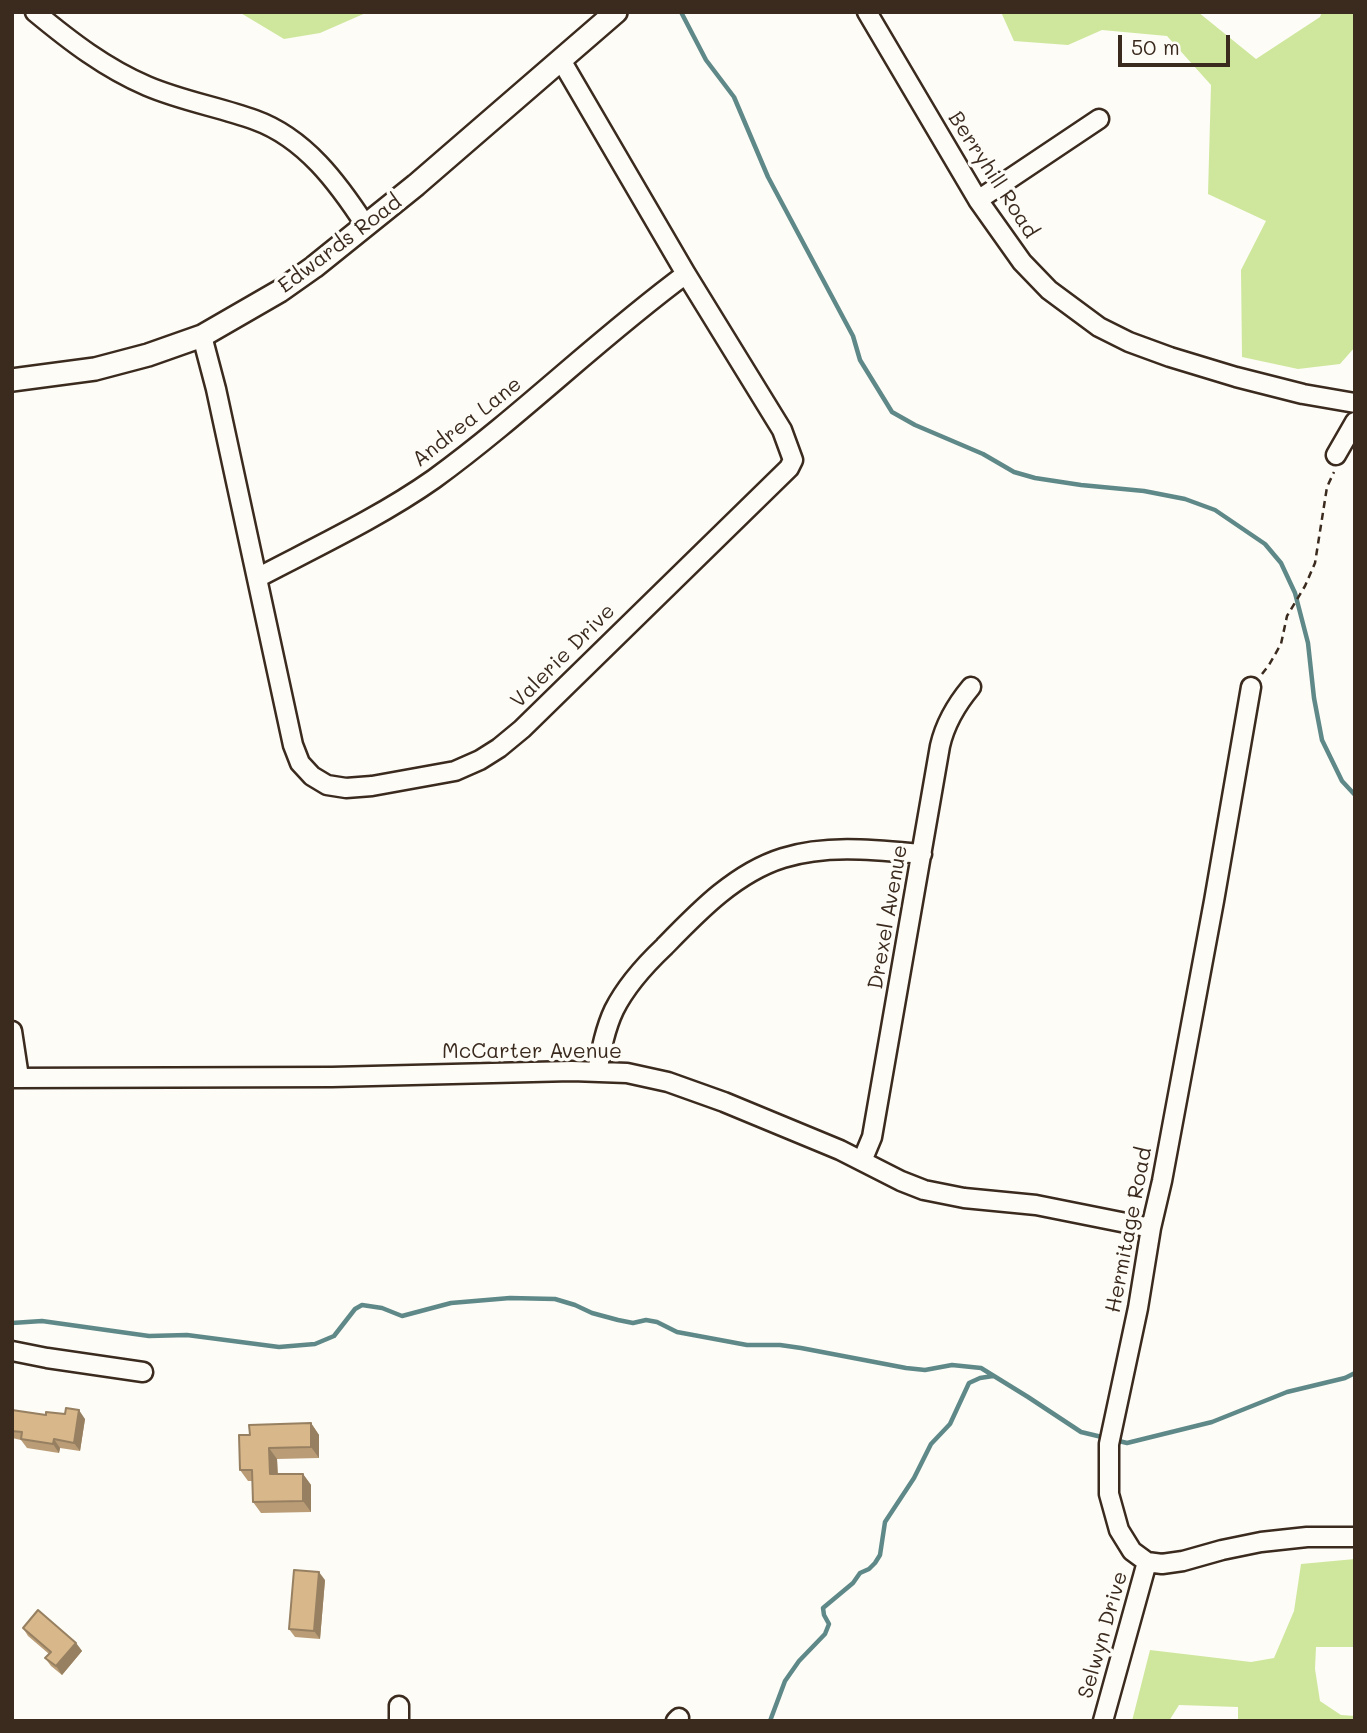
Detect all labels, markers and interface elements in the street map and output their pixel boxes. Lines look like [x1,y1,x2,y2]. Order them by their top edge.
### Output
scale bar [1122,21,1234,65]
text: 50 m [1131,33,1180,60]
street label: Berryhill Road [943,107,1043,243]
street label: Edwards Road [273,189,407,299]
street label: Andrea Lane [407,372,527,472]
street label: Valerie Drive [506,599,620,713]
street label: Drexel Avenue [863,843,913,991]
street label: McCarter Avenue [442,1039,622,1065]
street label: Hermitage Road [1101,1145,1157,1315]
street label: Selwyn Drive [1073,1568,1133,1702]

